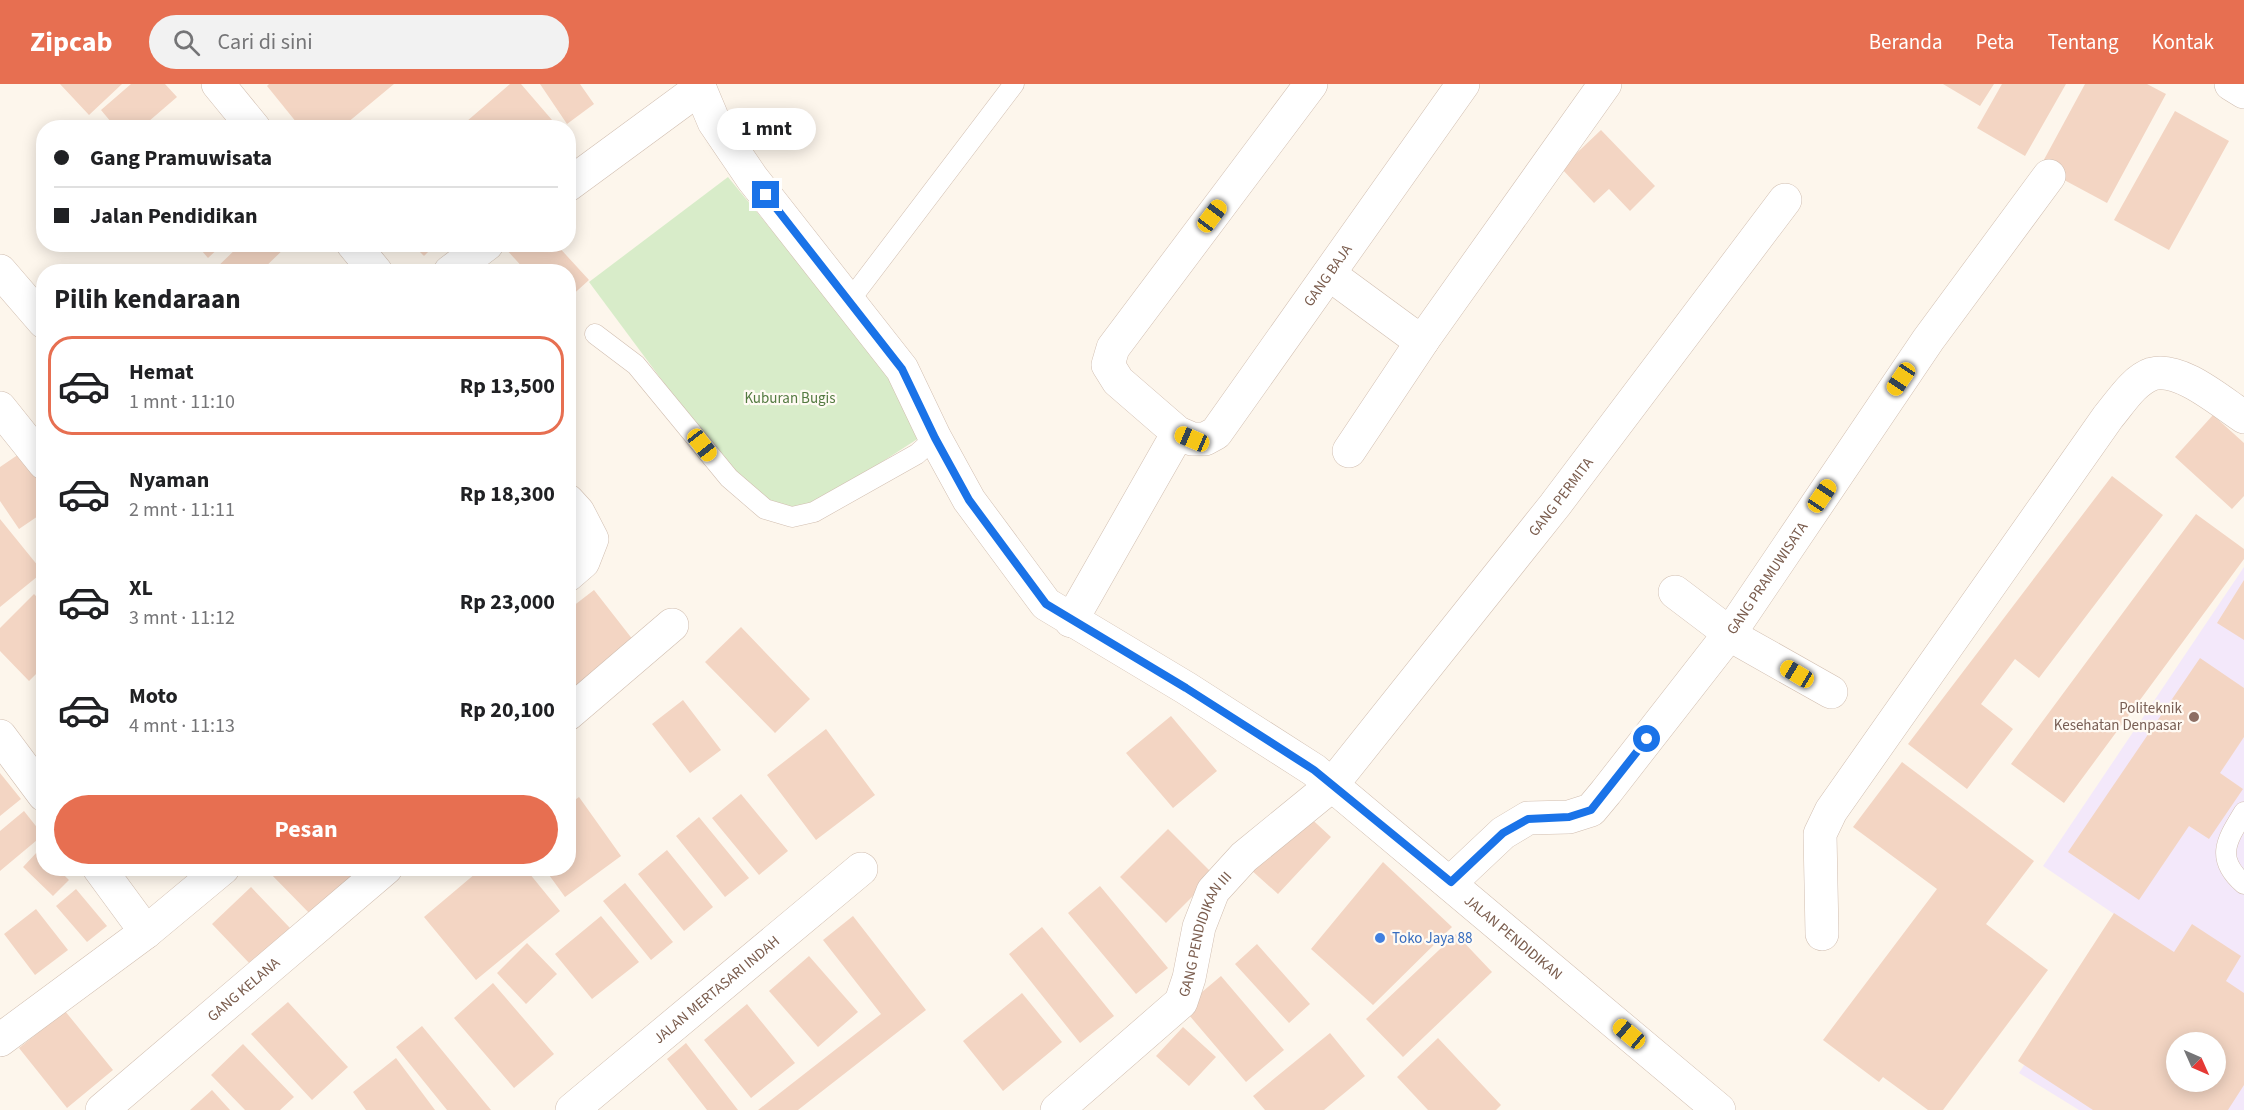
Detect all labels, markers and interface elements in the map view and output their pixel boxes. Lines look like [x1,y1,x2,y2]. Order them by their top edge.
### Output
search box [149,15,569,69]
text: Zipcab [30,22,113,62]
icon: search [170,26,203,59]
text: Cari di sini [218,26,313,58]
text: Beranda [1869,27,1943,57]
text: Peta [1976,27,2014,57]
text: Tentang [2047,27,2118,57]
text: Kontak [2151,27,2214,57]
callout: 1 mnt [716,108,816,150]
text: 1 mnt [741,115,792,143]
text: Gang Pramuwisata [90,142,272,174]
route end [752,181,779,208]
car [1194,196,1230,236]
text: Jalan Pendidikan [90,200,258,232]
street label: GANG BAJA [1298,239,1357,311]
text: Pilih kendaraan [54,280,241,319]
text: Hemat [129,356,194,388]
icon: car [57,359,111,413]
car [1883,359,1919,399]
text: Rp 13,500 [460,370,555,402]
text: 1 mnt · 11:10 [129,388,235,416]
park label: Kuburan Bugis [744,388,836,409]
car [1172,424,1212,454]
car [684,425,720,465]
street label: GANG PERMITA [1523,452,1598,541]
text: Nyaman [129,464,209,496]
icon: car [57,467,111,521]
car [1804,476,1840,516]
text: Rp 18,300 [460,478,555,510]
text: 2 mnt · 11:11 [129,496,235,524]
street label: GANG PRAMUWISATA [1721,517,1813,639]
text: XL [129,572,153,604]
icon: car [57,575,111,629]
text: Rp 23,000 [460,586,555,618]
text: 3 mnt · 11:12 [129,604,235,632]
car [1777,657,1817,691]
text: Moto [129,680,178,712]
icon: car [57,683,111,737]
text: Rp 20,100 [460,694,555,726]
place label: Politeknik Kesehatan Denpasar [2054,698,2183,736]
marker: Politeknik Kesehatan Denpasar [2187,710,2201,724]
text: 4 mnt · 11:13 [129,712,235,740]
route start [1633,725,1660,752]
button: Pesan [54,795,558,864]
street label: GANG PENDIDIKAN III [1173,867,1236,1000]
street label: JALAN PENDIDIKAN [1460,890,1567,985]
place label: Toko Jaya 88 [1392,928,1472,949]
street label: JALAN MERTASARI INDAH [649,931,784,1048]
marker: Toko Jaya 88 [1373,931,1387,945]
street label: GANG KELANA [203,952,285,1026]
car [1609,1016,1649,1052]
north arrow [2166,1032,2226,1092]
map controls [2166,1032,2226,1092]

